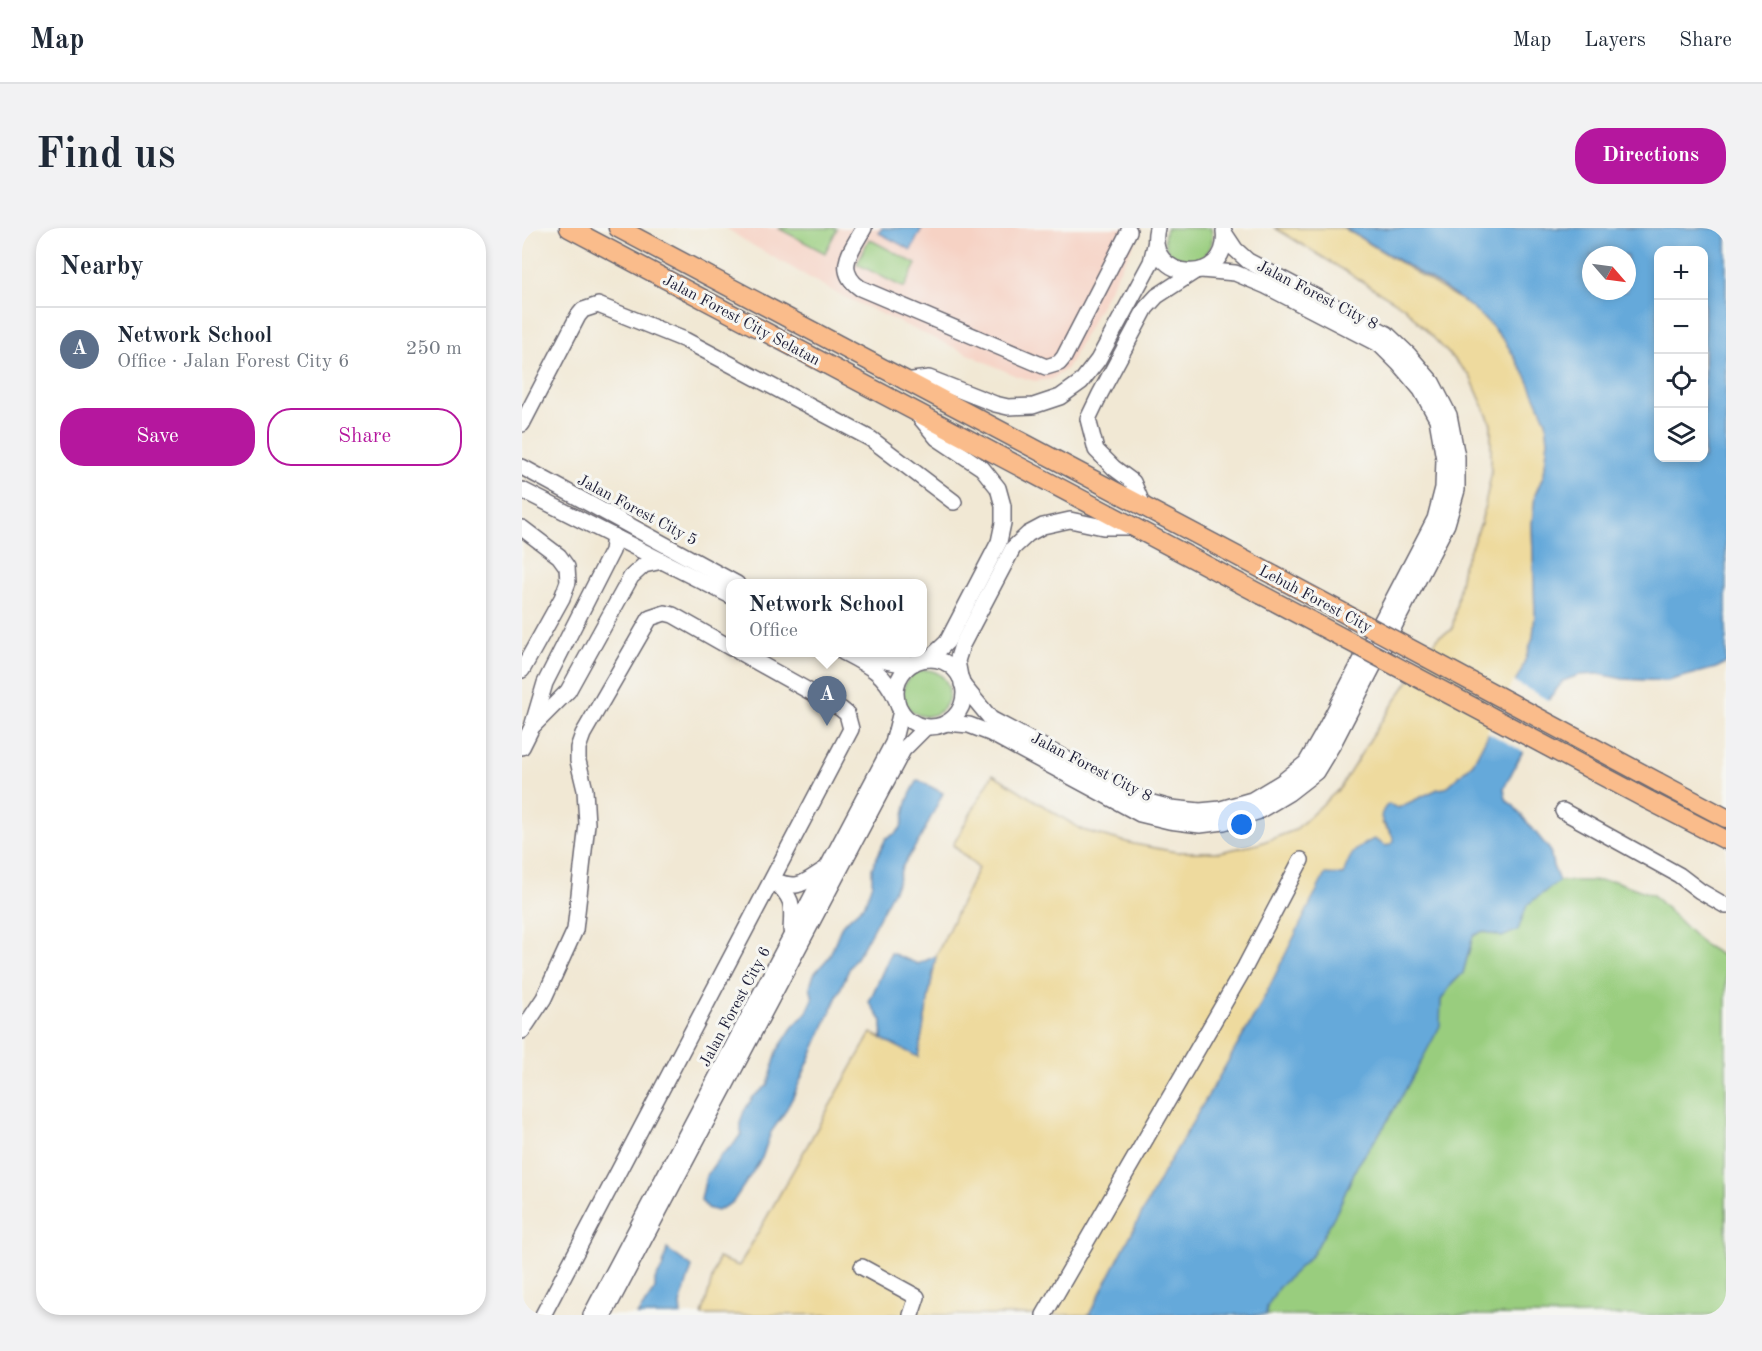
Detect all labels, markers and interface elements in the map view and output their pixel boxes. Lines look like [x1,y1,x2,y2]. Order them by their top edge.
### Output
text: Map [30,27,84,55]
text: Map [1512,30,1551,51]
text: Layers [1584,30,1646,51]
text: Share [1679,30,1732,51]
button: Directions [1575,128,1726,184]
text: Find us [36,135,175,177]
north arrow [1582,246,1636,300]
map controls [1654,246,1708,462]
button: + [1654,246,1708,300]
text: Nearby [60,254,144,280]
street label: Jalan Forest City 8 [1254,258,1380,333]
street label: Jalan Forest City Selatan [660,272,823,369]
button: − [1654,300,1708,354]
text: Network School [117,325,272,347]
text: A [72,339,87,359]
text: 250 m [406,339,462,359]
text: Office · Jalan Forest City 6 [117,352,350,372]
button: locate [1654,354,1708,408]
button: Save [60,408,255,466]
button: Share [267,408,462,466]
button: layers [1654,408,1708,462]
street label: Jalan Forest City 5 [574,472,700,549]
street label: Lebuh Forest City [1256,563,1375,637]
popup [726,579,927,657]
text: Network School [749,594,904,616]
text: Office [749,621,798,641]
pin: A [808,676,846,726]
street label: Jalan Forest City 8 [1028,730,1154,805]
your location [1227,810,1256,839]
street label: Jalan Forest City 6 [697,944,774,1070]

